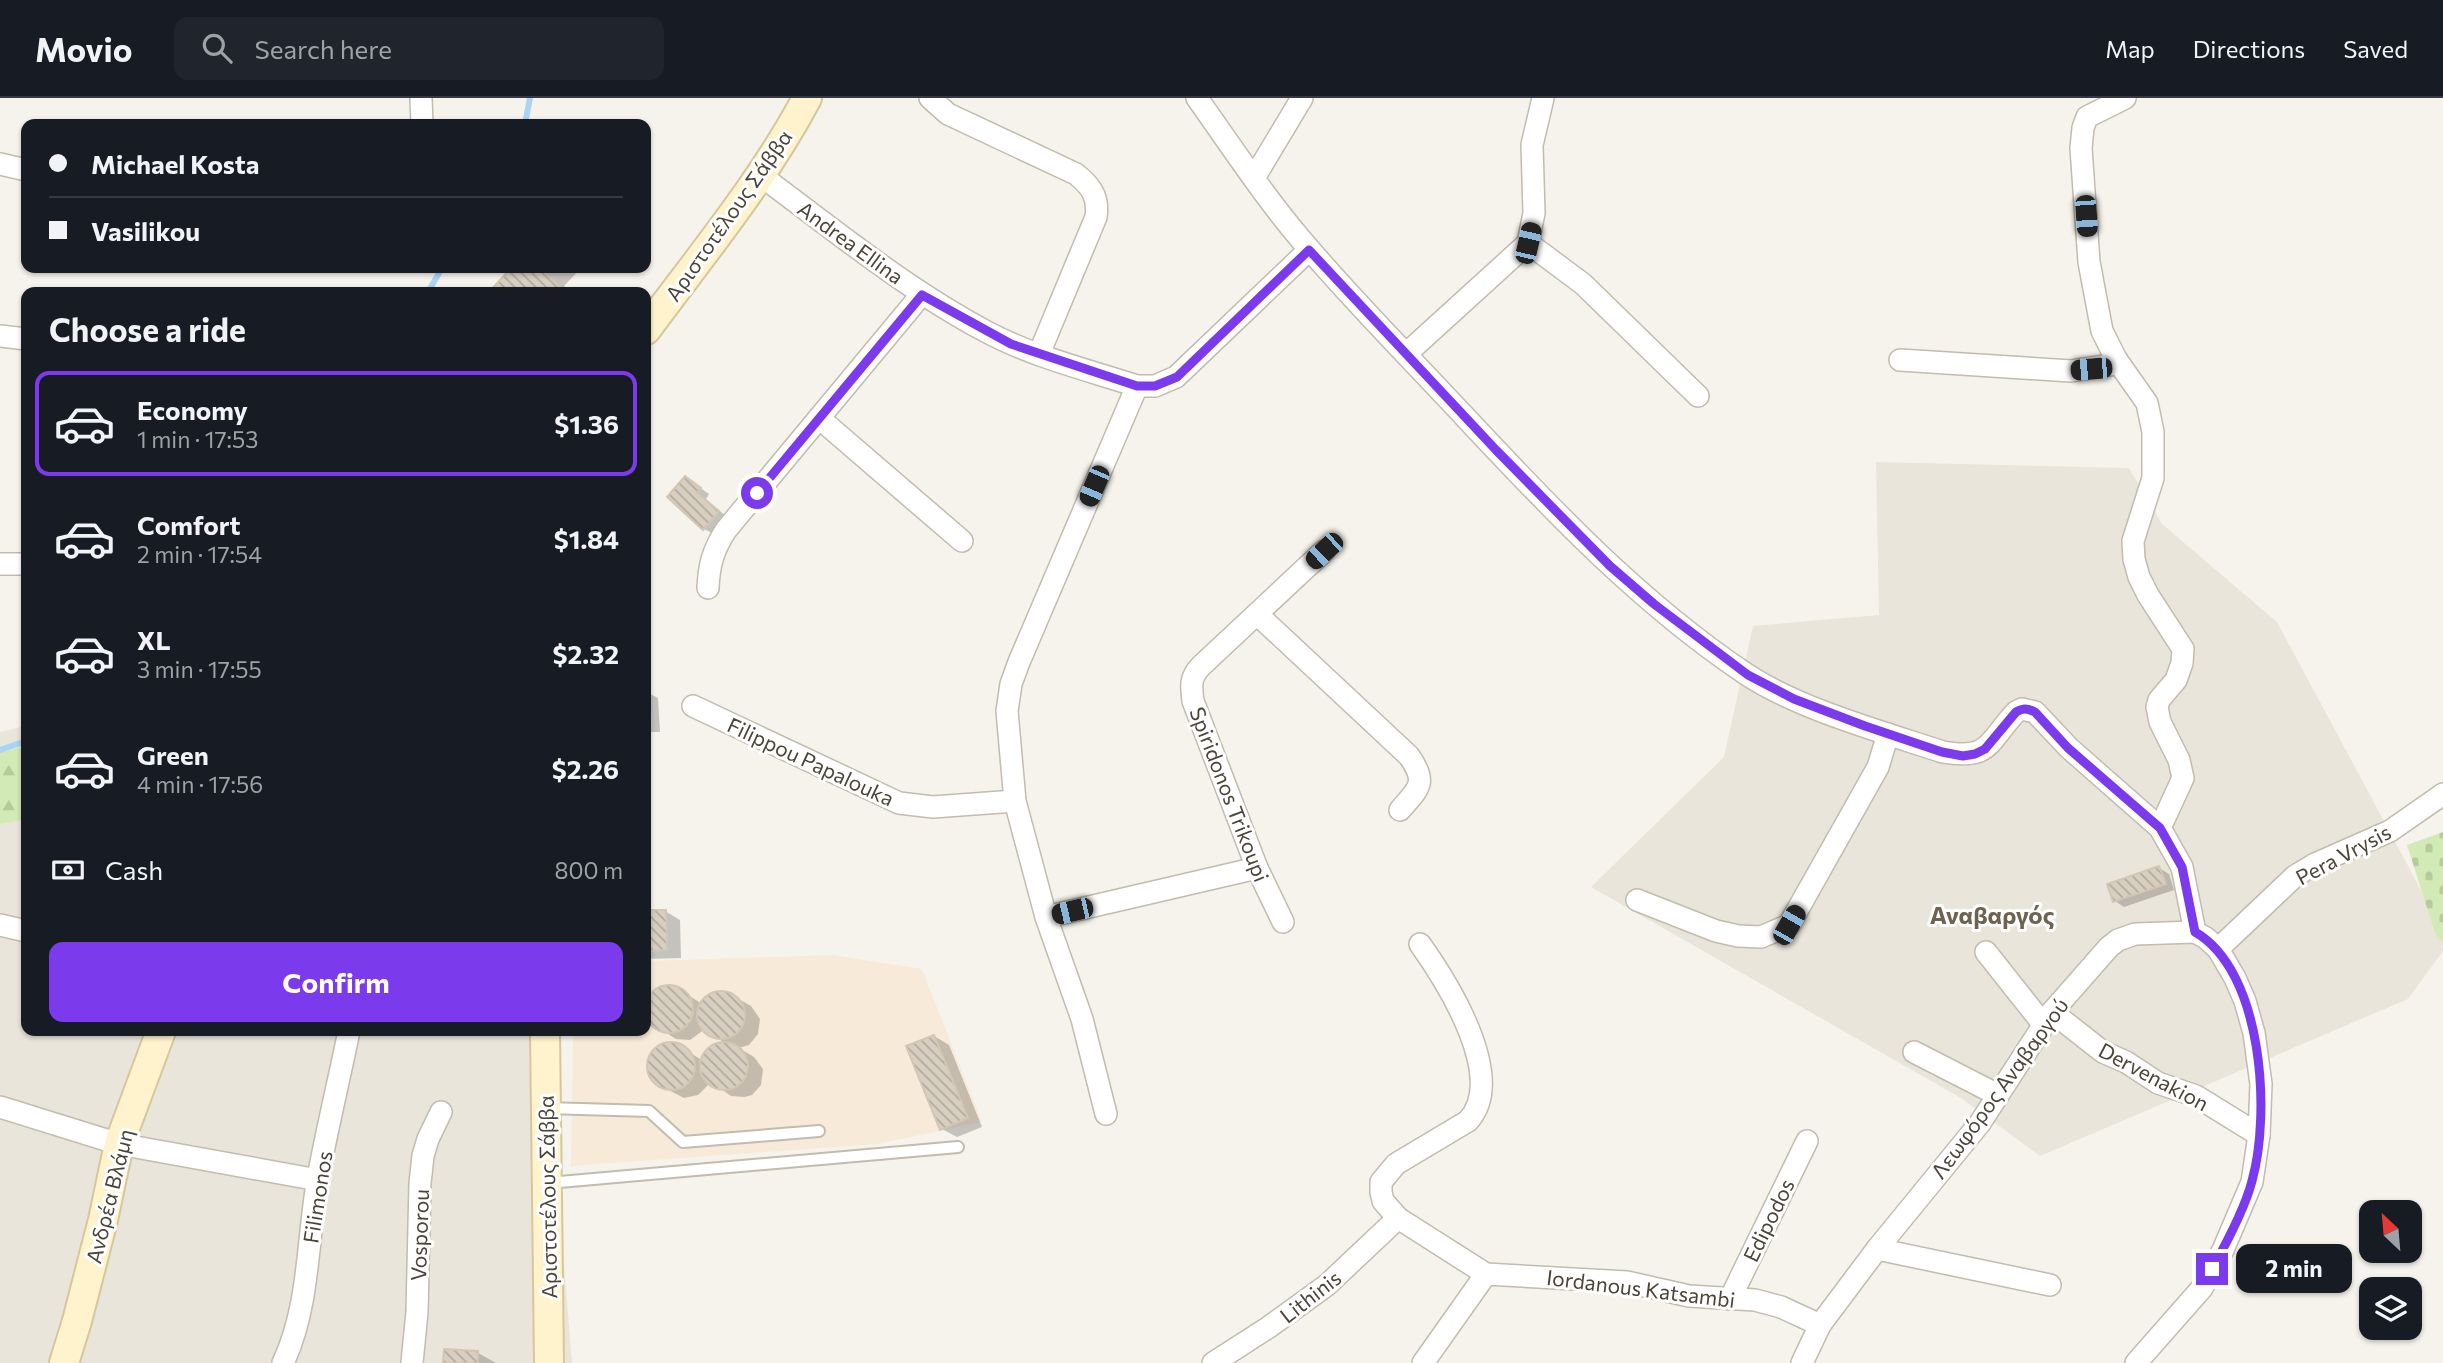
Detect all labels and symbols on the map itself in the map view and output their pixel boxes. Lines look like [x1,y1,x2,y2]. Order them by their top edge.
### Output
street label: Αριστοτέλους Σάββα [659,125,797,305]
car [2075,194,2098,238]
street label: Andrea Ellina [793,195,909,289]
car [1514,220,1543,266]
car [2070,357,2113,381]
car [1077,463,1112,509]
route start [741,477,773,509]
car [1302,529,1347,573]
street label: Spiridonos Trikoupi [1185,703,1275,885]
street label: Filippou Papalouka [724,711,898,811]
street label: Pera Vrysis [2291,819,2395,889]
car [1050,896,1095,926]
district label: Αναβαργός [1930,900,2054,929]
car [1770,902,1809,948]
street label: Λεωφόρος Αναβαργού [1925,993,2073,1183]
street label: Dervenakion [2095,1037,2213,1115]
street label: Αριστοτέλους Σάββα [533,1095,561,1299]
street label: Ανδρέα Βλάμη [80,1126,138,1266]
street label: Filimonos [297,1149,337,1245]
street label: Edipodos [1737,1175,1799,1265]
street label: Vosporou [405,1189,433,1281]
north arrow [2359,1200,2422,1264]
callout: 2 min [2236,1244,2352,1294]
route end [2196,1253,2228,1285]
street label: Lithinis [1275,1264,1345,1328]
street label: Iordanous Katsambi [1545,1264,1737,1312]

